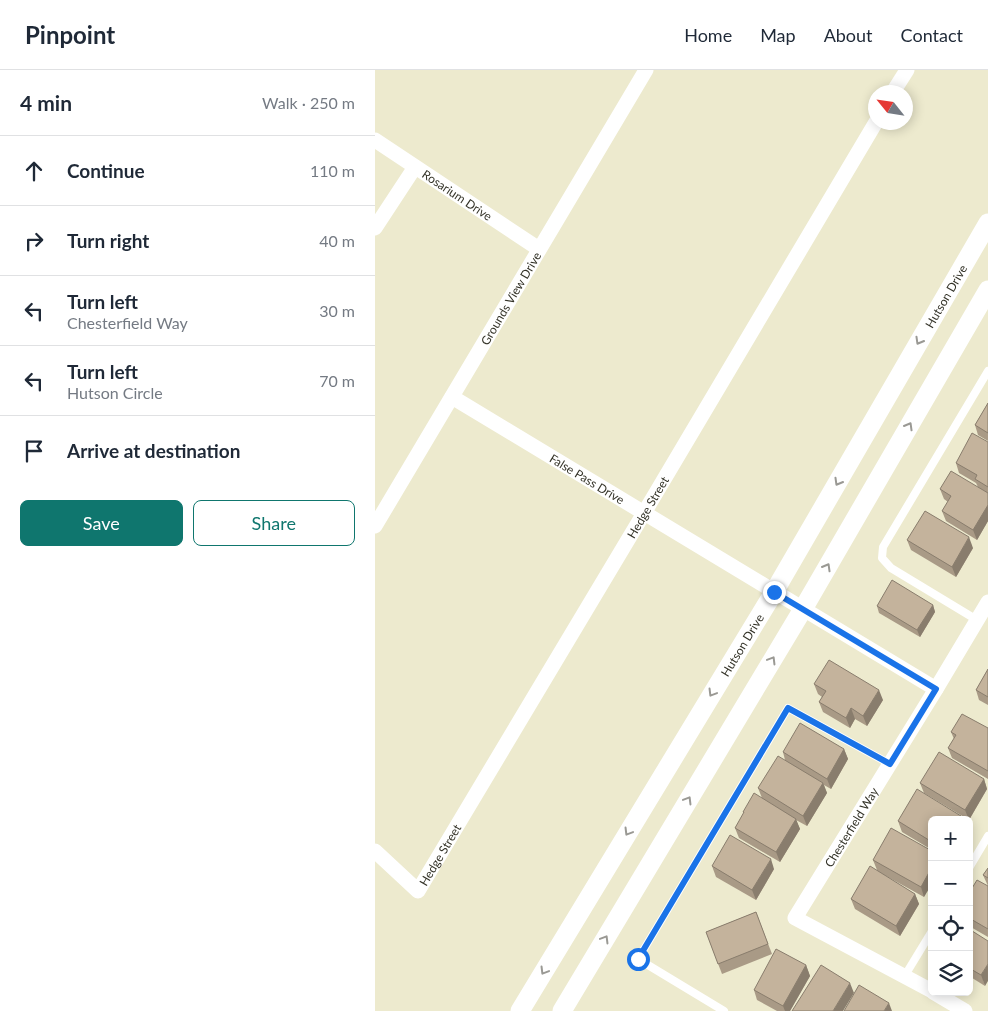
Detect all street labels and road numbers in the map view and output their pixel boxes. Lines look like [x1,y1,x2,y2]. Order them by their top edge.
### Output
street label: Rosarium Drive [420,166,495,223]
street label: Grounds View Drive [477,249,544,348]
street label: Hutson Drive [921,262,970,330]
street label: False Pass Drive [547,450,627,507]
street label: Hedge Street [623,473,672,541]
street label: Hutson Drive [717,611,767,679]
street label: Chesterfield Way [821,784,882,870]
street label: Hedge Street [415,821,464,888]

